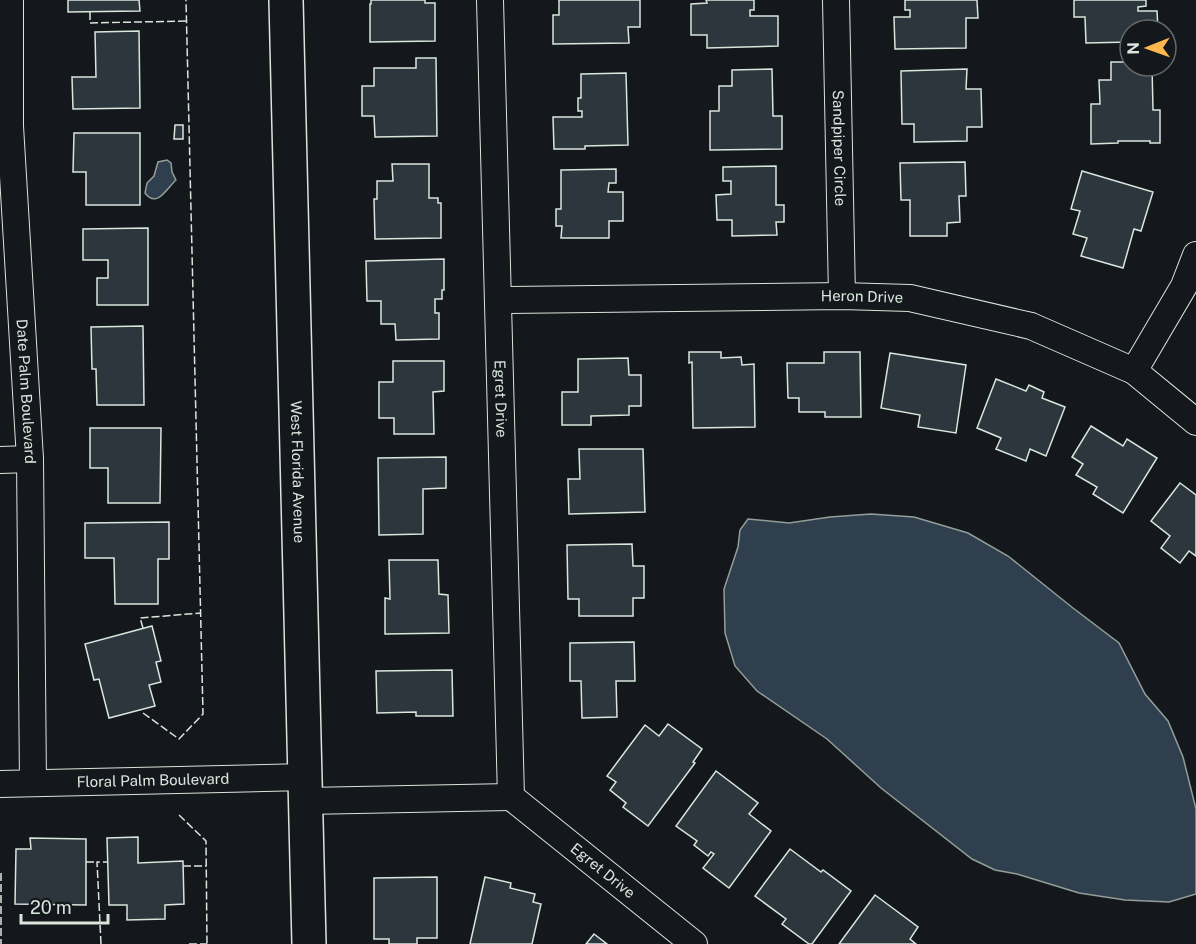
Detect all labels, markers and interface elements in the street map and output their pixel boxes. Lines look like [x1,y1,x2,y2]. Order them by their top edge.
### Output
north arrow [1118,18,1178,78]
text: N [1124,42,1143,55]
street label: Sandpiper Circle [830,90,849,206]
street label: Heron Drive [821,287,903,306]
street label: Date Palm Boulevard [14,318,39,464]
street label: Egret Drive [491,360,511,438]
street label: West Florida Avenue [288,400,308,543]
street label: Floral Palm Boulevard [76,770,230,790]
street label: Egret Drive [567,839,639,901]
scale bar [21,887,108,925]
text: 20 m [30,897,72,918]

